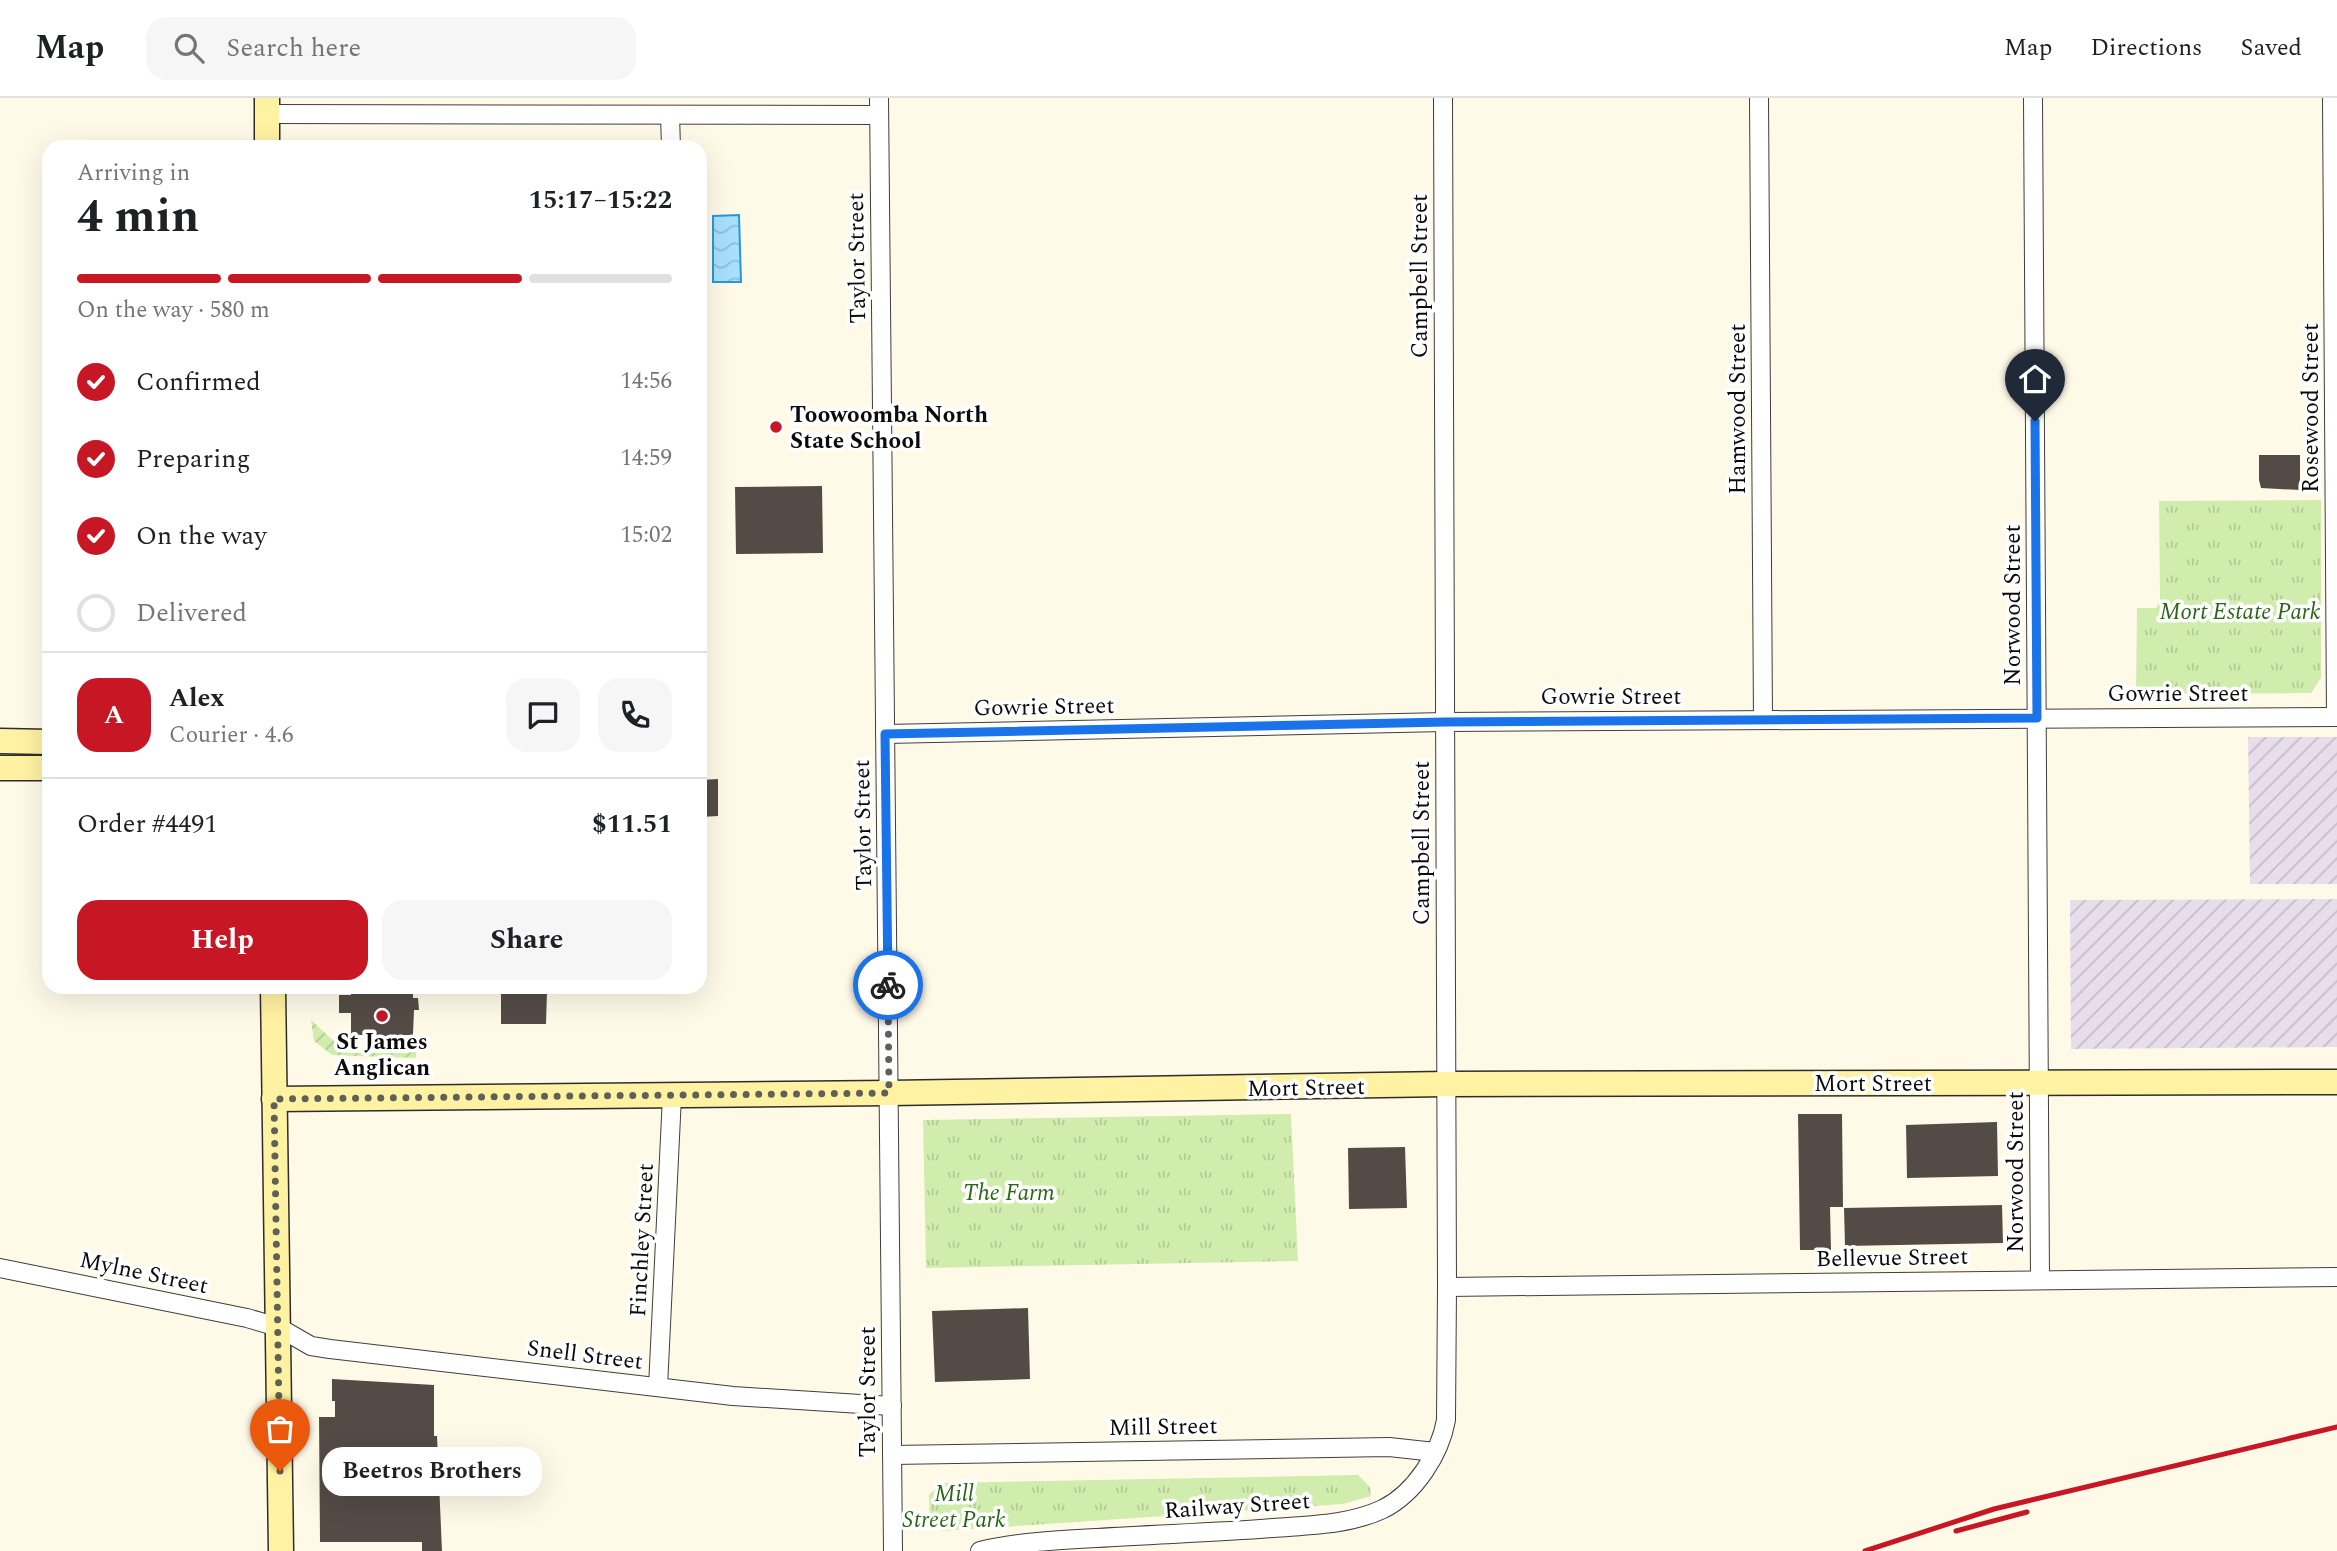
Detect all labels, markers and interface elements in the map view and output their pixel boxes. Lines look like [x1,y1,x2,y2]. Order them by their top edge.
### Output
search box [146,17,636,80]
text: Map [35,23,104,73]
text: Search here [226,28,361,68]
icon: search [170,29,208,67]
text: Map [2004,30,2052,66]
text: Directions [2090,30,2202,66]
text: Saved [2240,30,2302,66]
text: Arriving in [77,156,190,191]
text: 15:17–15:22 [528,180,672,220]
text: 4 min [77,182,199,252]
street label: Taylor Street [839,192,876,324]
street label: Campbell Street [1403,194,1438,358]
text: On the way · 580 m [77,293,270,328]
street label: Rosewood Street [2294,323,2329,493]
street label: Hamwood Street [1721,324,1756,494]
pin [2005,349,2065,421]
icon: home [2016,360,2054,398]
text: Confirmed [136,362,261,402]
icon: check [77,363,115,401]
text: 14:56 [620,364,672,399]
place label: Toowoomba North State School [790,398,988,459]
marker: Toowoomba North State School [768,419,784,435]
text: Preparing [136,439,250,479]
icon: check [77,440,115,478]
text: 14:59 [620,441,672,476]
text: On the way [136,516,267,556]
icon: check [77,517,115,555]
text: 15:02 [620,518,672,553]
street label: Norwood Street [1996,524,2031,686]
text: Delivered [136,593,247,633]
park label: Mort Estate Park [2160,595,2321,630]
street label: Gowrie Street [2108,677,2248,712]
text: Alex [169,678,224,718]
button: chat [506,678,580,752]
button: phone [598,678,672,752]
street label: Gowrie Street [1541,680,1681,715]
street label: Gowrie Street [973,689,1115,726]
text: A [104,695,124,735]
text: Courier · 4.6 [169,718,294,753]
street label: Taylor Street [845,759,882,891]
street label: Campbell Street [1405,761,1440,925]
text: Order #4491 [77,804,217,844]
text: $11.51 [592,804,672,844]
button: Help [77,900,368,980]
button: Share [382,900,672,980]
courier [853,950,923,1020]
icon: bike [869,966,907,1004]
marker: St James Anglican [374,1008,390,1024]
place label: St James Anglican [334,1025,430,1086]
street label: Mort Street [1814,1067,1932,1102]
street label: Mort Street [1247,1070,1365,1107]
street label: Norwood Street [1999,1091,2034,1253]
street label: Finchley Street [621,1162,664,1318]
park label: The Farm [963,1176,1055,1211]
street label: Bellevue Street [1816,1240,1968,1277]
street label: Mylne Street [76,1243,211,1304]
street label: Taylor Street [851,1326,886,1458]
street label: Snell Street [525,1331,645,1380]
pin [250,1399,310,1471]
street label: Mill Street [1108,1409,1218,1446]
icon: bag [261,1410,299,1448]
callout: Beetros Brothers [322,1446,542,1496]
text: Beetros Brothers [342,1454,522,1489]
park label: Mill Street Park [903,1477,1006,1538]
street label: Railway Street [1163,1484,1311,1529]

